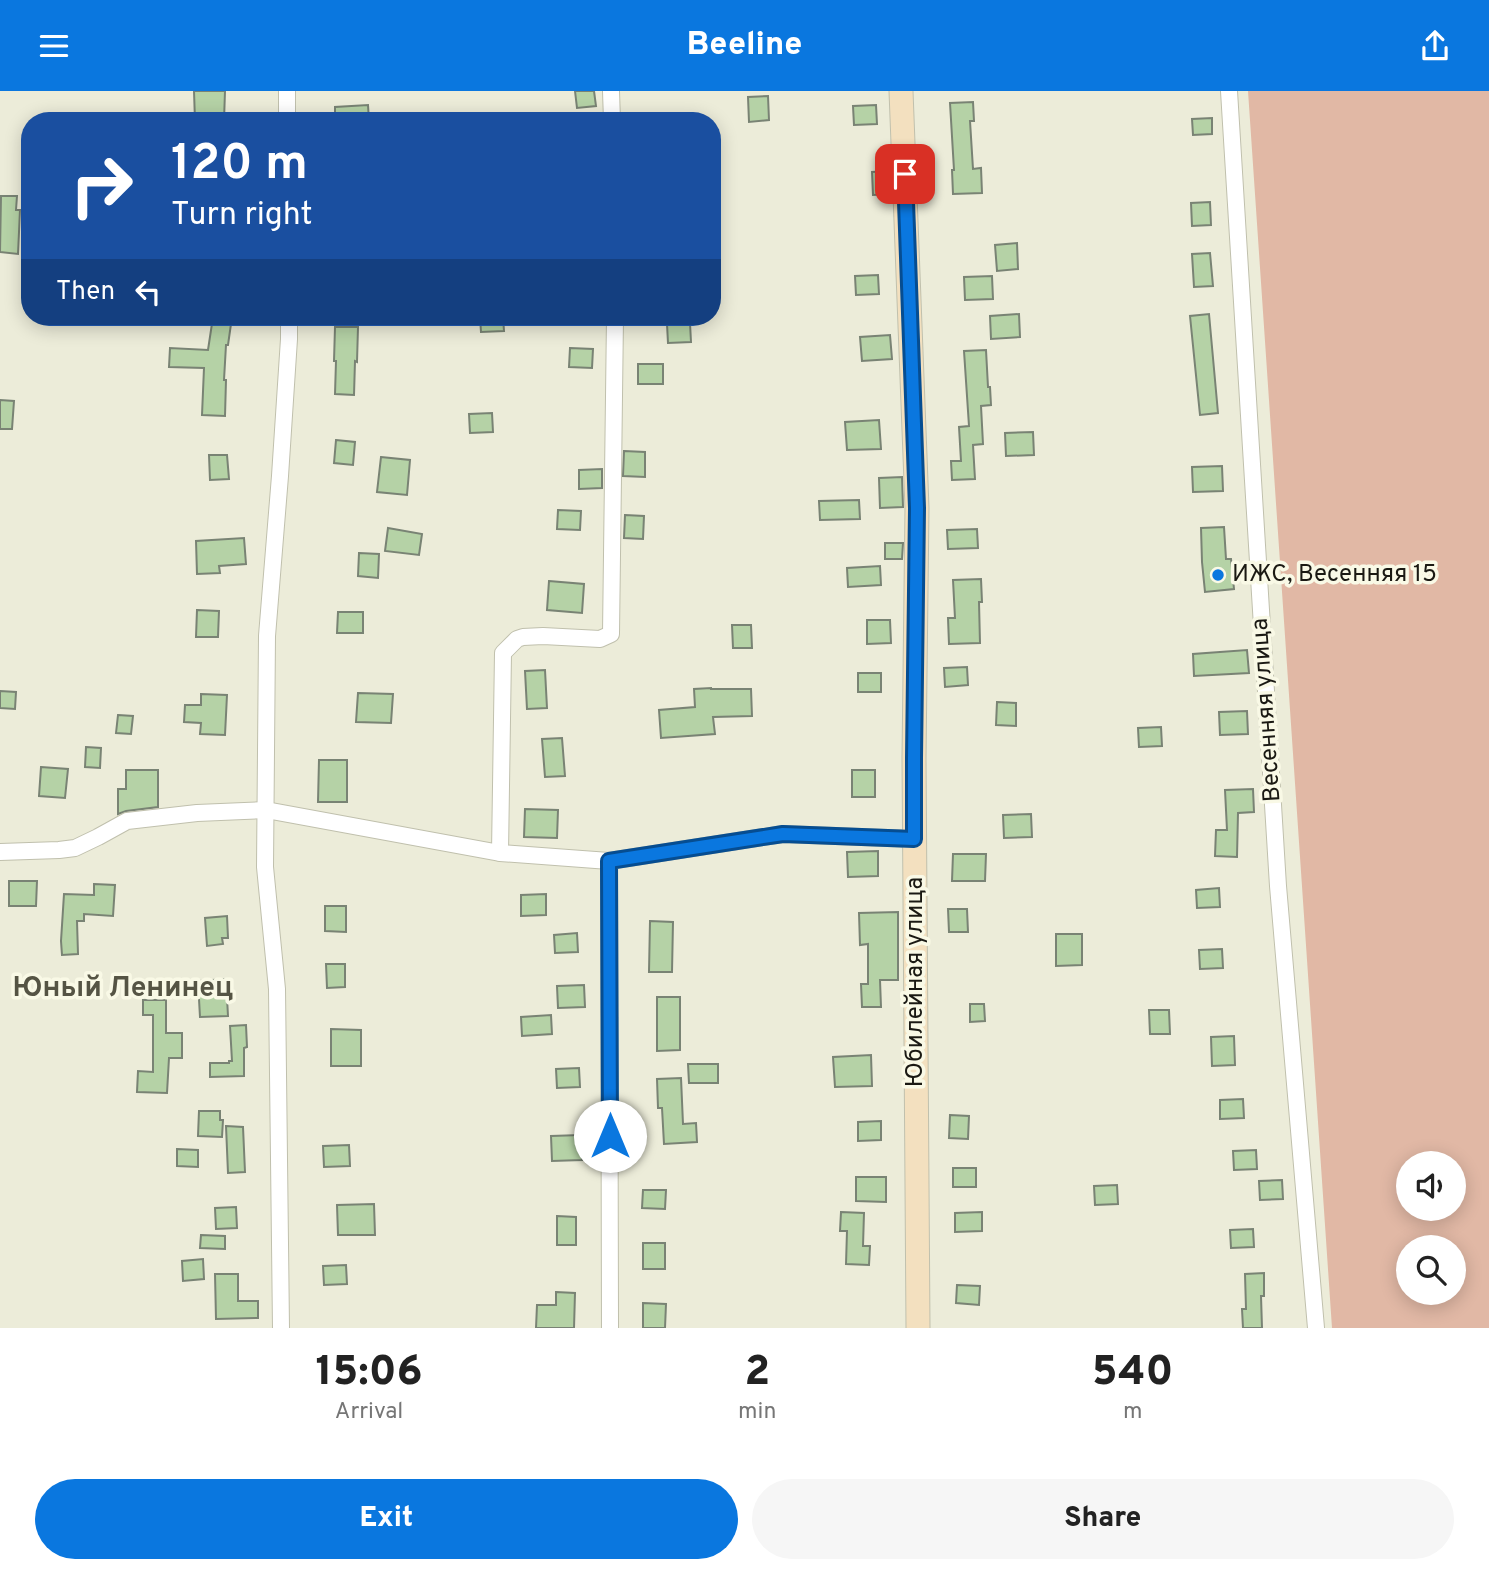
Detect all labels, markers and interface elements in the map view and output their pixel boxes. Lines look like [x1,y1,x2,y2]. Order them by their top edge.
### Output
text: Beeline [687,26,802,66]
icon: menu [35,27,73,65]
icon: share [1416,27,1454,65]
text: 120 m [171,135,308,197]
icon: right [56,140,147,231]
pin [875,144,935,204]
icon: arrive [886,155,924,193]
text: Turn right [171,196,313,236]
icon: left [129,273,167,311]
text: Then [56,276,115,309]
place label: ИЖС, Весенняя 15 [1232,560,1437,590]
marker: ИЖС, Весенняя 15 [1210,567,1226,583]
street label: Весенняя улица [1246,617,1288,803]
street label: Юбилейная улица [901,877,931,1087]
district label: Юный Ленинец [13,971,233,1007]
position arrow [573,1099,647,1173]
map controls [1396,1151,1466,1305]
button: sound [1396,1151,1466,1221]
button: search [1396,1235,1466,1305]
text: 15:06 [316,1347,423,1400]
text: 2 [744,1347,770,1400]
text: 540 [1092,1347,1173,1400]
text: Arrival [335,1398,403,1427]
text: min [738,1398,776,1427]
text: m [1123,1398,1142,1427]
button: Exit [35,1479,738,1559]
button: Share [752,1479,1454,1559]

